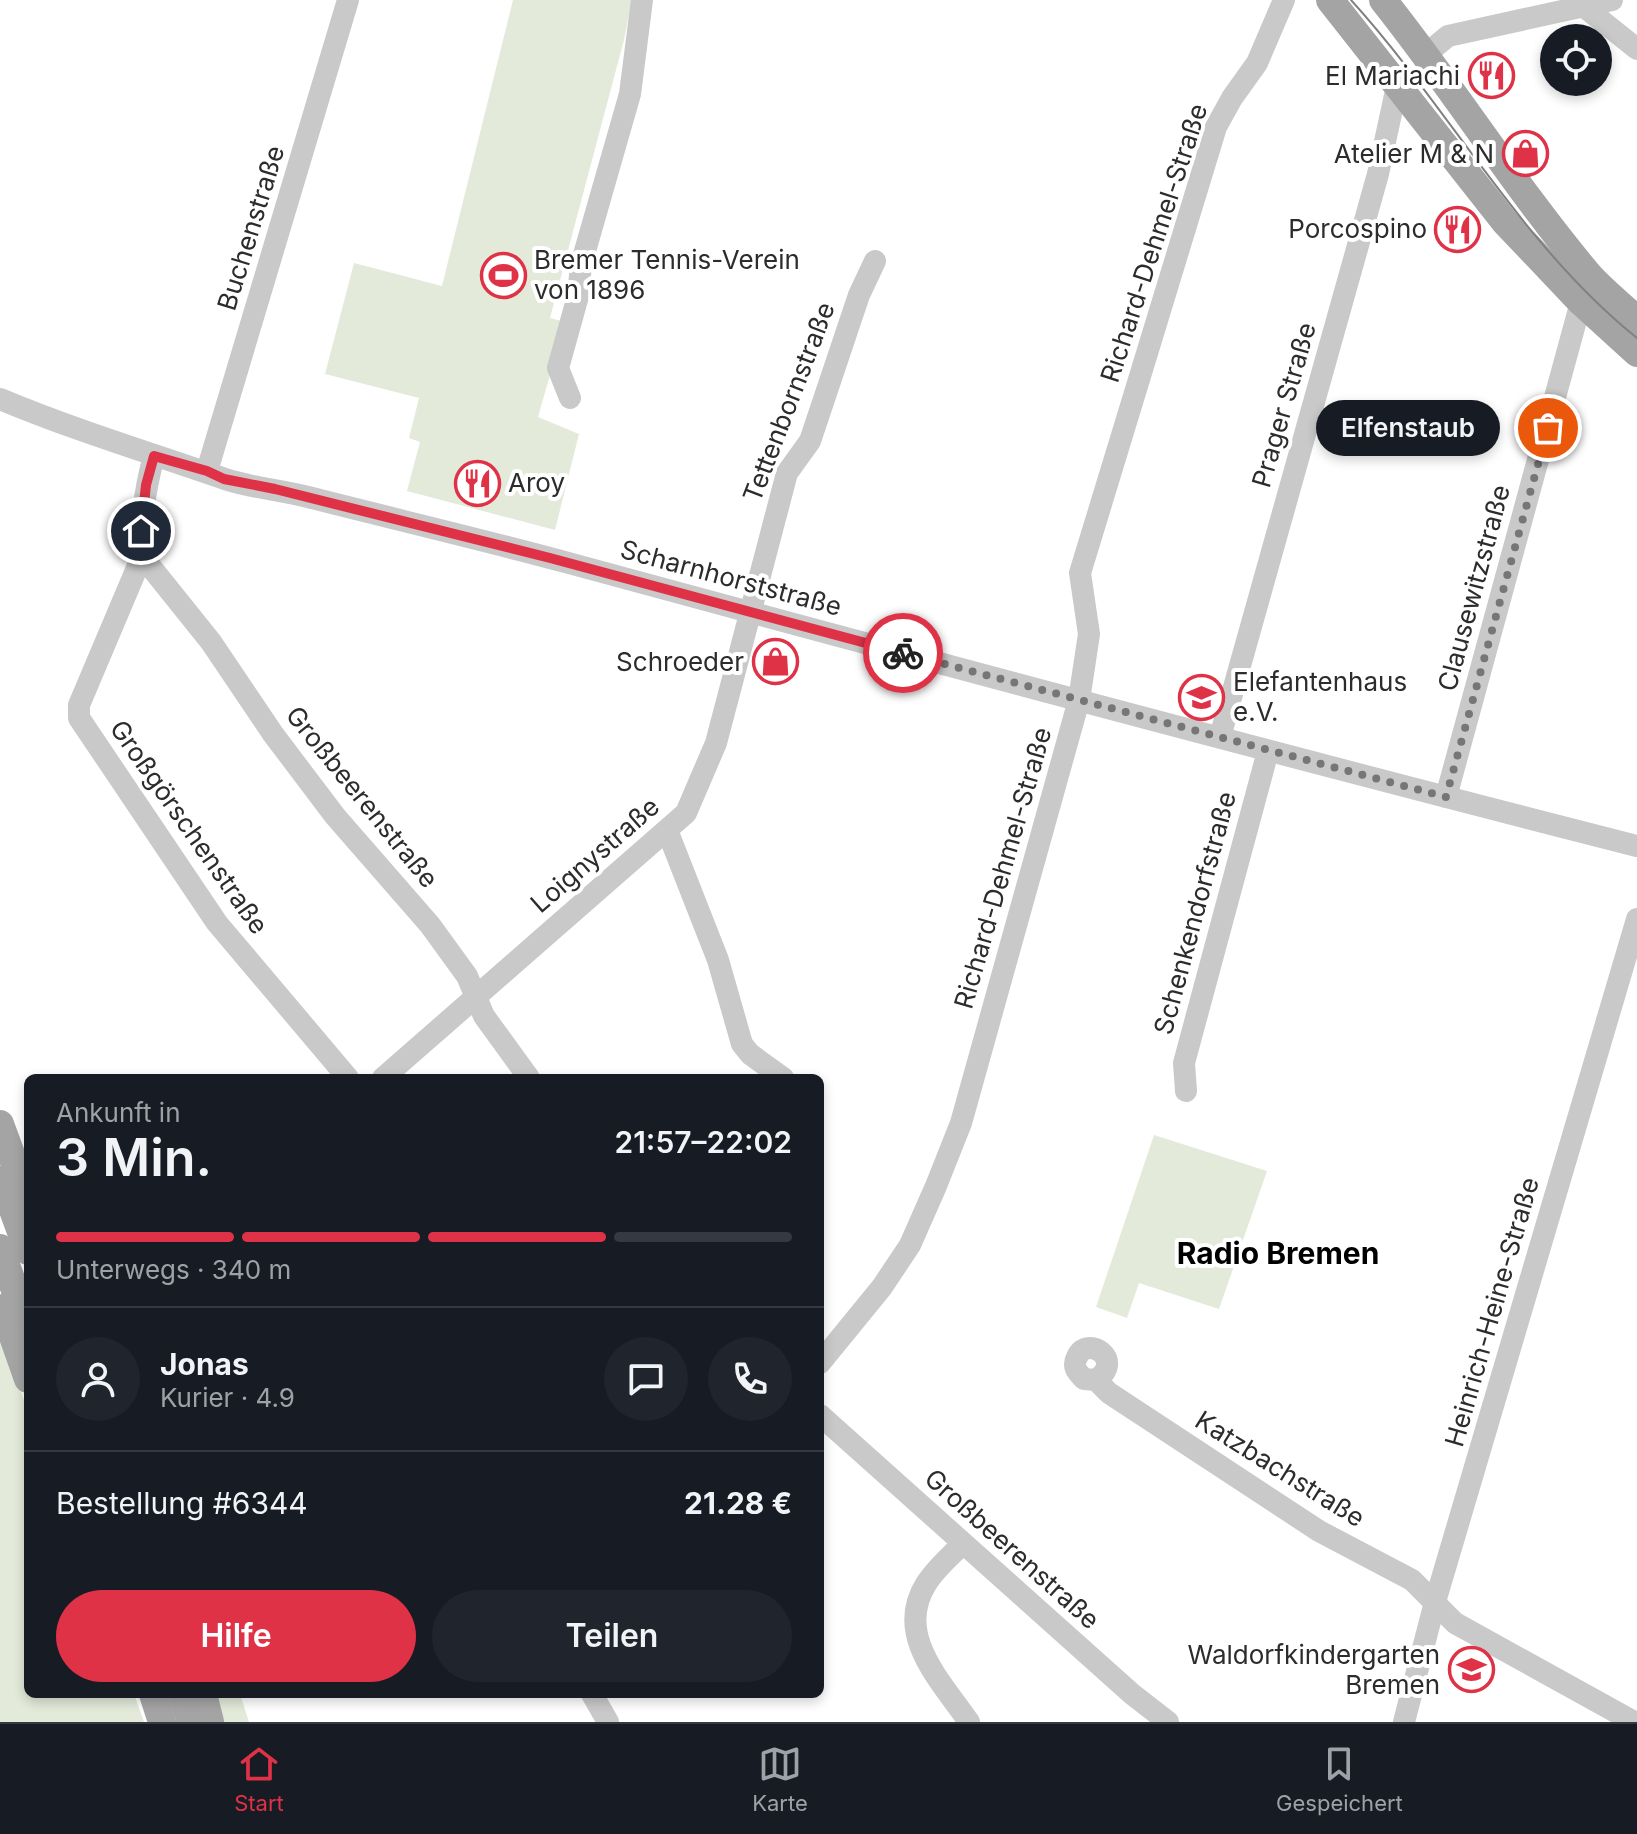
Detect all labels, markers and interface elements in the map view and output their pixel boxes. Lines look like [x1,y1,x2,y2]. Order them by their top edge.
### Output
map controls [1540,24,1612,96]
button: locate [1540,24,1612,96]
restaurant icon: El Mariachi [1467,52,1515,100]
place label: El Mariachi [1325,60,1460,91]
street label: Richard-Dehmel-Straße [1094,100,1213,386]
shop icon: Atelier M & N [1501,130,1549,178]
place label: Atelier M & N [1334,138,1494,169]
street label: Buchenstraße [211,142,290,314]
restaurant icon: Porcospino [1434,205,1482,253]
place label: Porcospino [1288,213,1427,244]
place label: Bremer Tennis-Verein von 1896 [534,244,800,305]
sports icon: Bremer Tennis-Verein von 1896 [479,251,527,299]
street label: Tettenbornstraße [736,298,841,506]
street label: Prager Straße [1245,319,1322,491]
pin [1514,394,1582,462]
callout: Elfenstaub [1316,400,1500,456]
icon: bag [1526,406,1570,450]
text: Elfenstaub [1341,412,1475,443]
restaurant icon: Aroy [453,459,501,507]
place label: Aroy [508,467,565,498]
street label: Clausewitzstraße [1431,482,1516,694]
pin [107,497,175,565]
icon: home [119,509,163,553]
street label: Scharnhorststraße [617,533,845,622]
courier [863,613,943,693]
icon: bike [881,631,925,675]
shop icon: Schroeder [751,638,799,686]
place label: Schroeder [616,646,744,677]
place label: Elefantenhaus e.V. [1233,666,1407,727]
school or university icon: Elefantenhaus e.V. [1178,673,1226,721]
street label: Großbeerenstraße [280,700,445,894]
street label: Großgörschenstraße [104,714,275,940]
street label: Richard-Dehmel-Straße [947,724,1058,1012]
street label: Schenkendorfstraße [1147,788,1242,1038]
street label: Loignystraße [524,790,665,919]
text: Ankunft in [56,1097,181,1128]
text: 21:57–22:02 [614,1124,792,1160]
text: 3 Min. [56,1126,212,1189]
street label: Heinrich-Heine-Straße [1438,1174,1545,1450]
district label: Radio Bremen [1177,1235,1379,1271]
text: Unterwegs · 340 m [56,1254,291,1285]
button: person [56,1337,140,1421]
button: chat [604,1337,688,1421]
button: phone [708,1337,792,1421]
text: Jonas [160,1346,249,1382]
text: Kurier · 4.9 [160,1382,295,1413]
street label: Katzbachstraße [1190,1404,1371,1533]
street label: Großbeerenstraße [919,1462,1106,1635]
text: Bestellung #6344 [56,1485,308,1521]
text: 21.28 € [684,1485,792,1521]
button: Hilfe [56,1590,416,1682]
button: Teilen [432,1590,792,1682]
place label: Waldorfkindergarten Bremen [1188,1639,1440,1700]
school or university icon: Waldorfkindergarten Bremen [1447,1646,1495,1694]
tab: Start [234,1742,284,1816]
tab: Karte [752,1742,808,1816]
tab: Gespeichert [1276,1742,1403,1816]

